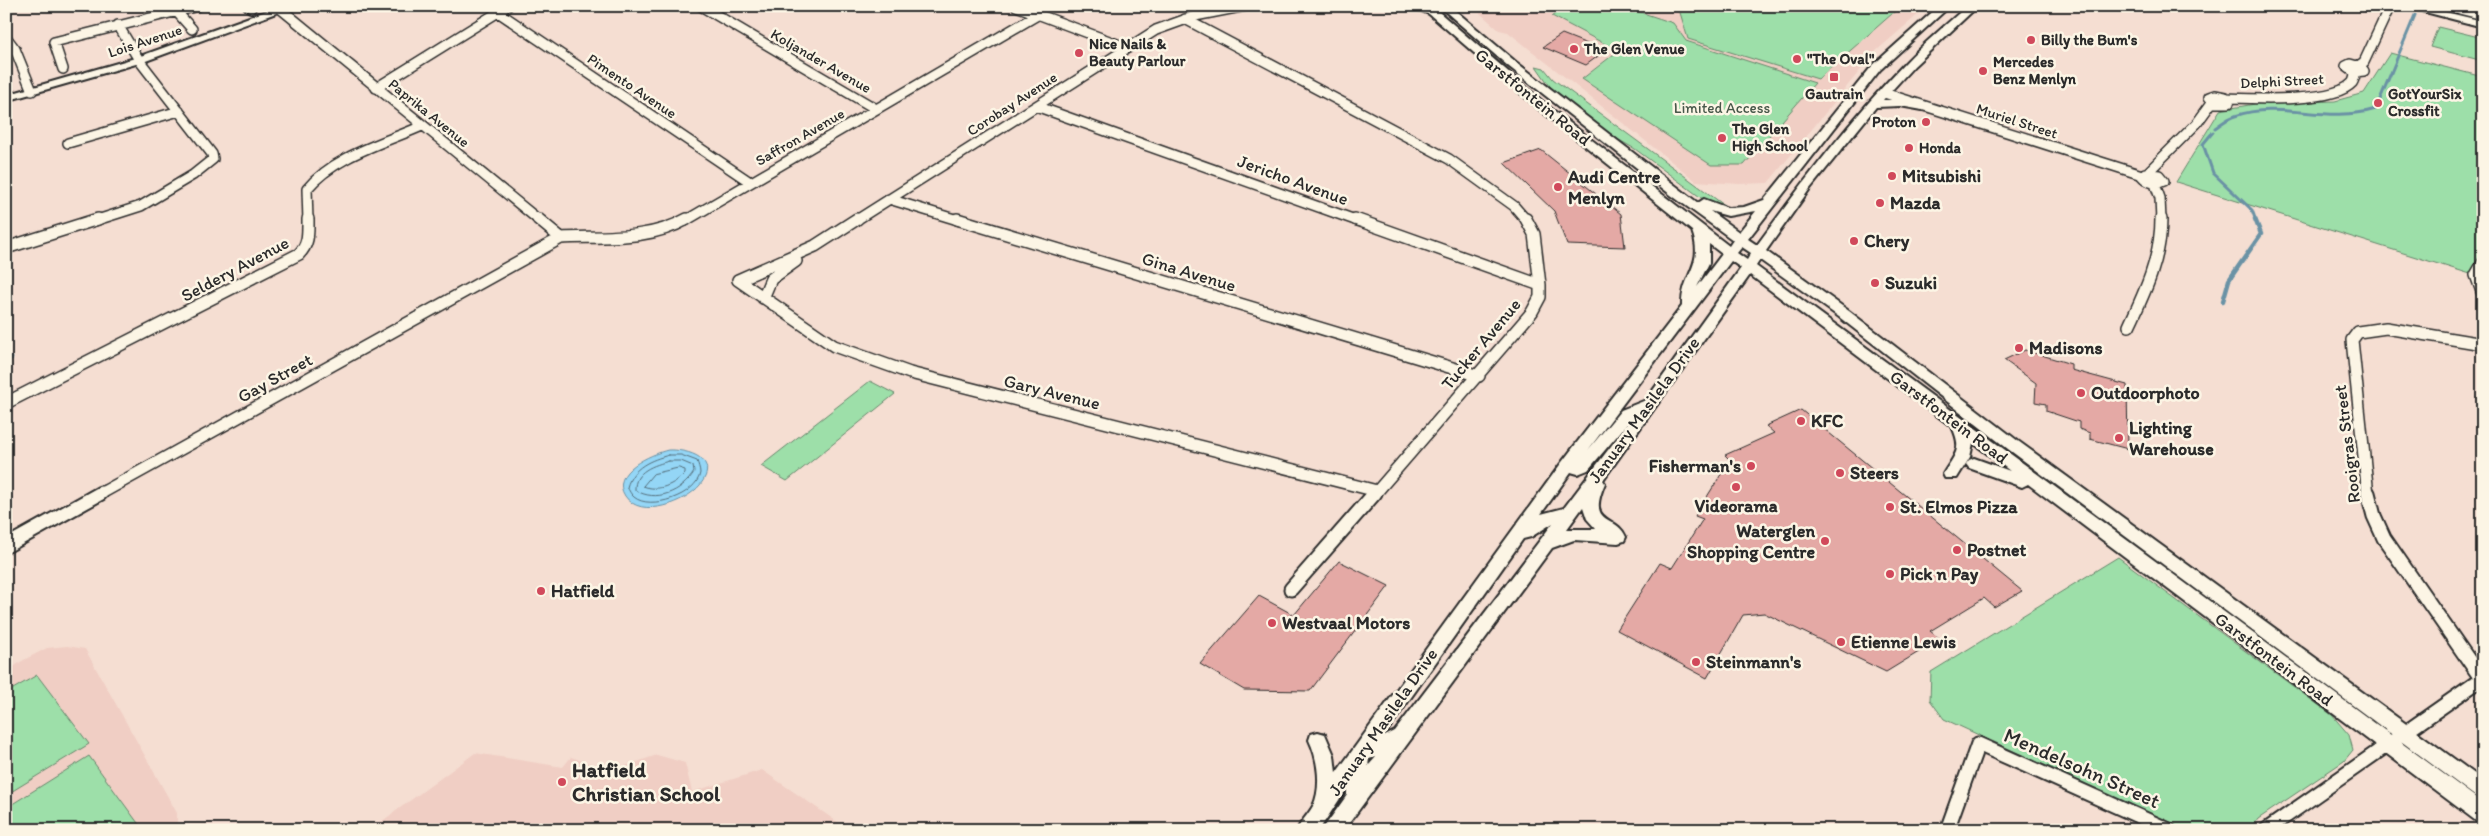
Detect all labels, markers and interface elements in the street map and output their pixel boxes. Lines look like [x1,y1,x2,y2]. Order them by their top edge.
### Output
street label: Lois Avenue [106,21,184,61]
street label: Koljander Avenue [768,25,874,97]
place label: Billy the Bum's [2041,31,2138,50]
marker: Billy the Bum's [2025,34,2037,46]
place label: Nice Nails & Beauty Parlour [1089,35,1186,71]
place label: The Glen Venue [1583,40,1685,58]
marker: The Glen Venue [1568,43,1580,55]
street label: Garstfontein Road [1471,44,1596,151]
marker: Nice Nails & Beauty Parlour [1073,47,1085,59]
street label: Pimento Avenue [584,50,680,122]
place label: "The Oval" [1807,50,1875,68]
marker: "The Oval" [1791,53,1803,65]
place label: Mercedes Benz Menlyn [1993,53,2077,89]
marker: Mercedes Benz Menlyn [1977,65,1989,77]
street label: Corobay Avenue [964,68,1060,140]
street label: Delphi Street [2240,70,2325,92]
marker: Gautrain [1828,71,1840,83]
street label: Paprika Avenue [385,75,473,151]
place label: Gautrain [1805,85,1863,103]
place label: GotYourSix Crossfit [2388,85,2462,120]
marker: GotYourSix Crossfit [2372,97,2384,109]
park label: Limited Access [1674,99,1770,117]
street label: Muriel Street [1974,99,2060,143]
street label: Saffron Avenue [752,104,848,170]
place label: Proton [1872,113,1916,131]
marker: Proton [1920,116,1932,128]
place label: The Glen High School [1731,120,1809,156]
marker: The Glen High School [1716,132,1728,144]
place label: Honda [1919,139,1962,157]
marker: Honda [1903,142,1915,154]
street label: Jericho Avenue [1235,150,1351,210]
place label: Mitsubishi [1902,165,1981,187]
place label: Audi Centre Menlyn [1567,166,1661,209]
marker: Mitsubishi [1886,170,1898,182]
marker: Audi Centre Menlyn [1552,181,1564,193]
place label: Mazda [1890,192,1941,214]
marker: Mazda [1874,197,1886,209]
place label: Chery [1864,230,1910,252]
street label: Seldery Avenue [177,231,293,307]
marker: Chery [1848,235,1860,247]
street label: Gina Avenue [1139,247,1239,297]
place label: Suzuki [1885,272,1937,294]
marker: Suzuki [1869,277,1881,289]
street label: Tucker Avenue [1436,294,1526,394]
street label: January Masilela Drive [1583,333,1705,487]
place label: Madisons [2029,337,2102,359]
marker: Madisons [2013,342,2025,354]
street label: Gay Street [234,348,316,408]
street label: Garstfontein Road [1885,365,2013,469]
street label: Gary Avenue [1001,369,1103,415]
place label: Outdoorphoto [2091,382,2200,404]
street label: Rooigras Street [2329,383,2365,504]
marker: Outdoorphoto [2075,387,2087,399]
place label: KFC [1811,410,1844,432]
marker: KFC [1795,415,1807,427]
place label: Lighting Warehouse [2129,417,2214,460]
marker: Lighting Warehouse [2113,432,2125,444]
place label: Fisherman's [1649,455,1741,477]
marker: Fisherman's [1745,460,1757,472]
place label: Steers [1850,462,1899,484]
marker: Steers [1834,467,1846,479]
marker: Videorama [1730,481,1742,493]
place label: Videorama [1694,495,1778,517]
place label: St. Elmos Pizza [1900,496,2018,518]
marker: St. Elmos Pizza [1884,501,1896,513]
place label: Waterglen Shopping Centre [1687,520,1815,563]
marker: Waterglen Shopping Centre [1819,535,1831,547]
place label: Postnet [1967,539,2026,561]
marker: Postnet [1951,544,1963,556]
place label: Pick n Pay [1900,563,1979,585]
marker: Pick n Pay [1884,568,1896,580]
place label: Hatfield [551,580,615,602]
marker: Hatfield [535,585,547,597]
street label: Garstfontein Road [2210,607,2338,711]
place label: Westvaal Motors [1282,612,1410,634]
marker: Westvaal Motors [1266,617,1278,629]
place label: Etienne Lewis [1851,631,1956,653]
marker: Etienne Lewis [1835,636,1847,648]
street label: January Masilela Drive [1324,644,1442,800]
place label: Steinmann's [1706,651,1801,673]
marker: Steinmann's [1690,656,1702,668]
street label: Mendelsohn Street [2000,722,2164,813]
place label: Hatfield Christian School [572,757,721,806]
marker: Hatfield Christian School [556,776,568,788]

